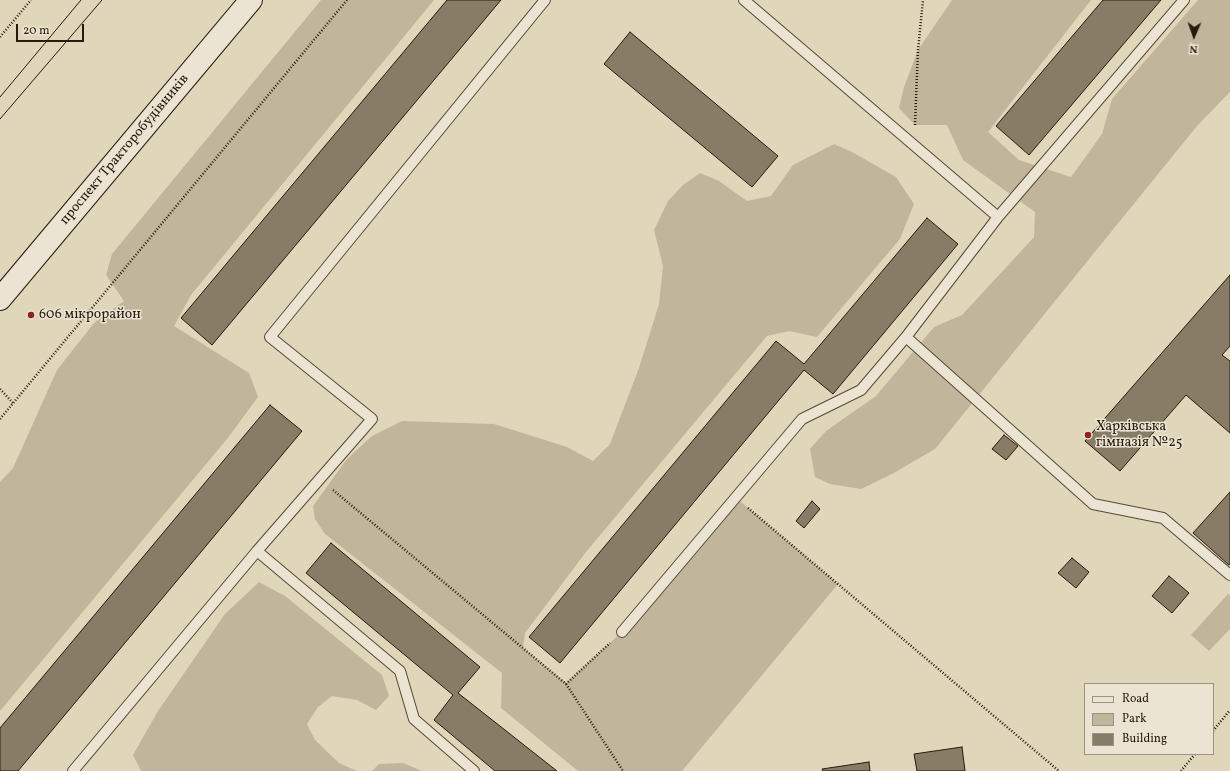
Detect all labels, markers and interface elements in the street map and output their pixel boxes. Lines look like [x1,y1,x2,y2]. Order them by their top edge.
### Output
scale bar [18,16,86,42]
north arrow [1174,16,1214,56]
text: 20 m [23,23,50,39]
text: N [1189,41,1198,56]
street label: проспект Тракторобудівників [57,71,193,229]
place label: 606 мікрорайон [39,307,141,323]
marker: 606 мікрорайон [26,310,36,320]
place label: Харківська гімназія №25 [1096,419,1182,452]
marker: Харківська гімназія №25 [1083,430,1093,440]
legend [1084,683,1214,755]
text: Road [1122,691,1149,707]
text: Park [1122,711,1147,727]
text: Building [1122,731,1167,747]

